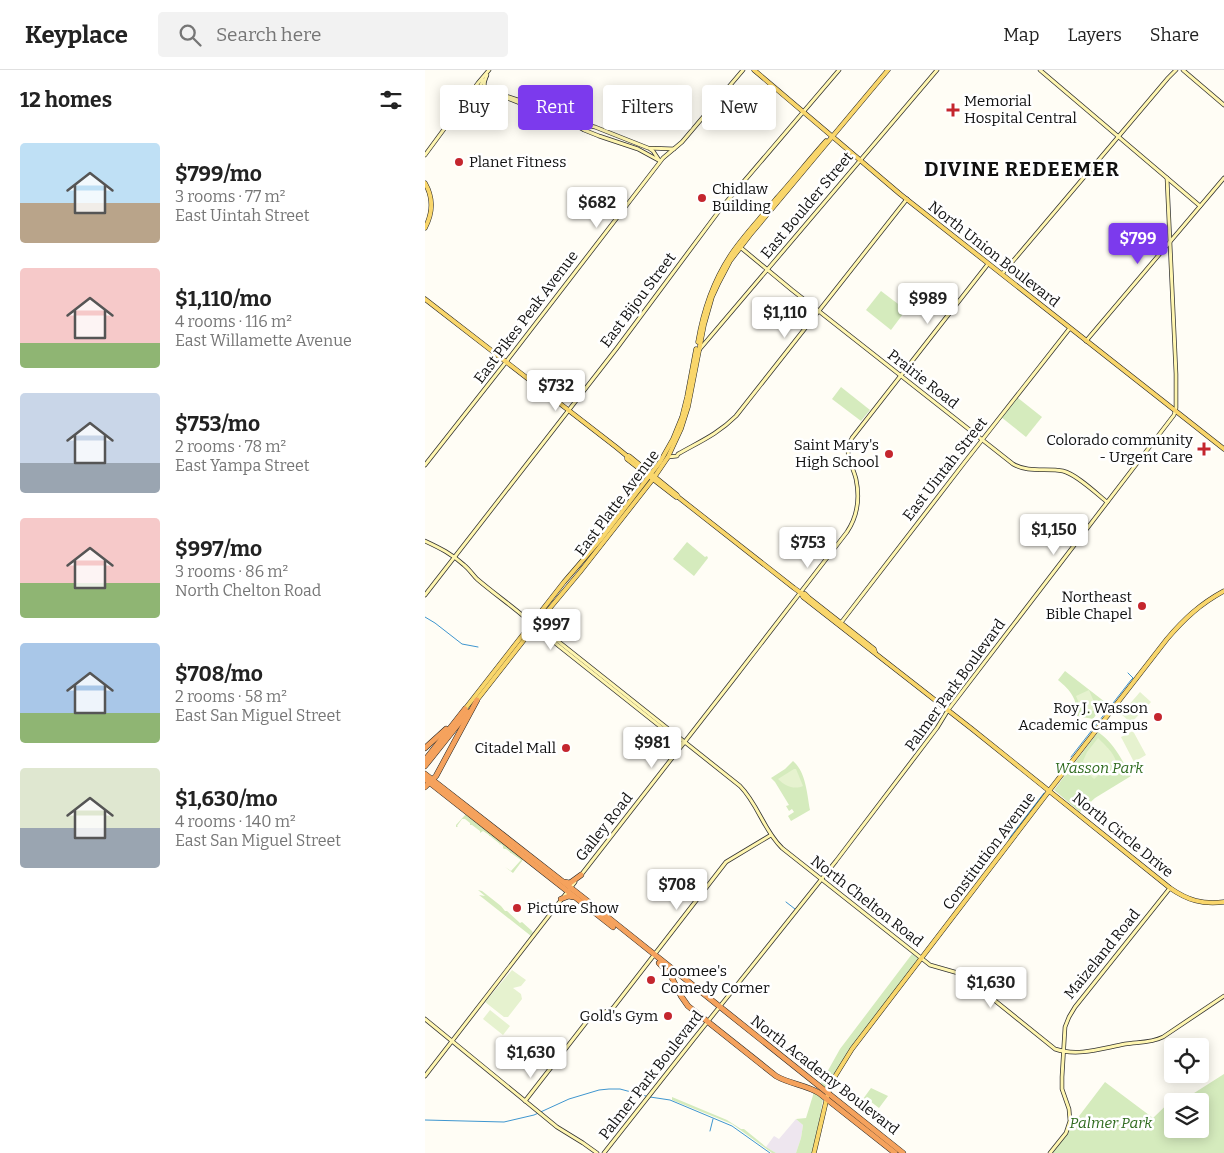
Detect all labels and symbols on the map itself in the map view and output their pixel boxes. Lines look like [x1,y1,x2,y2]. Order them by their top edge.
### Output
place label: Memorial Hospital Central [964,92,1077,127]
marker: Memorial Hospital Central [946,103,960,117]
street label: East Boulder Street [757,148,857,262]
place label: Planet Fitness [469,153,566,171]
marker: Planet Fitness [453,156,465,168]
district label: DIVINE REDEEMER [924,157,1120,181]
place label: Chidlaw Building [712,180,771,215]
pin: $682 [567,186,627,229]
marker: Chidlaw Building [696,192,708,204]
street label: North Union Boulevard [925,197,1063,311]
pin: $799 [1108,222,1168,265]
street label: East Pikes Peak Avenue [470,247,582,387]
street label: East Bijou Street [596,249,680,351]
pin: $989 [898,282,958,325]
pin: $1,110 [744,296,826,339]
street label: Prairie Road [884,346,962,412]
pin: $732 [526,370,586,412]
street label: East Uintah Street [899,413,991,524]
place label: Colorado community - Urgent Care [1046,431,1193,466]
place label: Saint Mary's High School [794,436,879,471]
marker: Colorado community - Urgent Care [1197,442,1211,456]
street label: East Platte Avenue [571,446,663,560]
marker: Saint Mary's High School [883,448,895,460]
pin: $1,150 [1013,514,1095,556]
pin: $753 [778,526,838,569]
place label: Northeast Bible Chapel [1046,588,1133,623]
marker: Northeast Bible Chapel [1136,600,1148,612]
pin: $997 [521,608,581,651]
street label: Palmer Park Boulevard [901,616,1009,754]
place label: Roy J. Wasson Academic Campus [1018,699,1148,734]
marker: Roy J. Wasson Academic Campus [1152,711,1164,723]
pin: $981 [622,726,682,769]
place label: Citadel Mall [474,739,556,757]
marker: Citadel Mall [560,742,572,754]
park label: Wasson Park [1055,759,1144,777]
street label: Constitution Avenue [939,788,1039,914]
street label: Galley Road [572,789,636,865]
street label: North Circle Drive [1069,789,1177,881]
street label: North Chelton Road [807,852,927,950]
pin: $708 [647,868,707,911]
place label: Picture Show [527,899,620,917]
marker: Picture Show [511,902,523,914]
street label: Maizeland Road [1060,905,1144,1002]
place label: Loomee's Comedy Corner [661,962,770,997]
pin: $1,630 [950,966,1032,1009]
marker: Loomee's Comedy Corner [645,974,657,986]
place label: Gold's Gym [580,1007,659,1025]
street label: Palmer Park Boulevard [595,1007,707,1143]
marker: Gold's Gym [662,1010,674,1022]
street label: North Academy Boulevard [747,1012,903,1138]
pin: $1,630 [490,1036,572,1079]
park label: Palmer Park [1070,1114,1153,1132]

